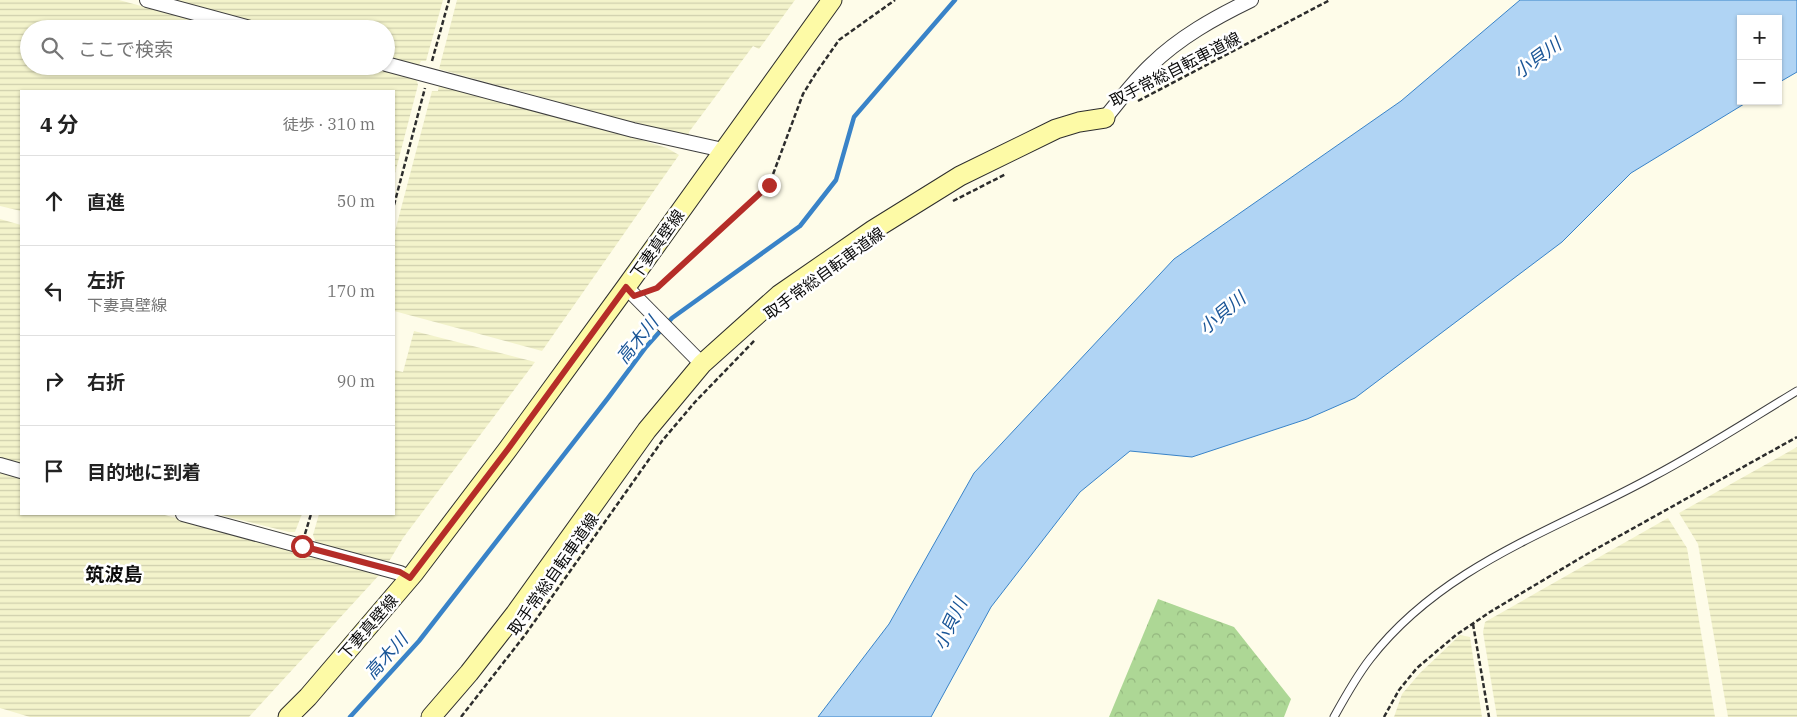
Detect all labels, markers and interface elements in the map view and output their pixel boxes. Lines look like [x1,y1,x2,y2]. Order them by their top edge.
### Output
map controls [1737,15,1782,105]
button: + [1737,15,1782,60]
search box [20,20,395,75]
street label: 取手常総自転車道線 [1106,27,1244,111]
water label: 小貝川 [1508,32,1567,83]
icon: search [38,34,66,62]
text: ここで検索 [78,37,173,61]
button: − [1737,60,1782,105]
text: 4 分 [40,110,78,138]
text: 徒歩 · 310 m [283,114,375,134]
route end [758,174,781,197]
icon: ahead [40,187,68,215]
text: 直進 [87,190,125,214]
text: 50 m [337,191,375,211]
street label: 下妻真壁線 [626,205,688,283]
street label: 取手常総自転車道線 [760,223,888,323]
text: 左折 [87,268,125,292]
icon: left [40,277,68,305]
text: 170 m [327,281,375,301]
water label: 小貝川 [1194,286,1252,339]
text: 下妻真壁線 [87,295,167,315]
water label: 高木川 [611,310,664,368]
icon: right [40,367,68,395]
text: 右折 [87,370,125,394]
text: 90 m [337,371,375,391]
icon: arrive [40,457,68,485]
text: 目的地に到着 [87,460,201,484]
street label: 取手常総自転車道線 [504,509,602,639]
route start [291,535,314,558]
district label: 筑波島 [85,562,143,586]
street label: 下妻真壁線 [334,590,402,664]
water label: 小貝川 [928,593,973,653]
water label: 高木川 [359,627,414,684]

